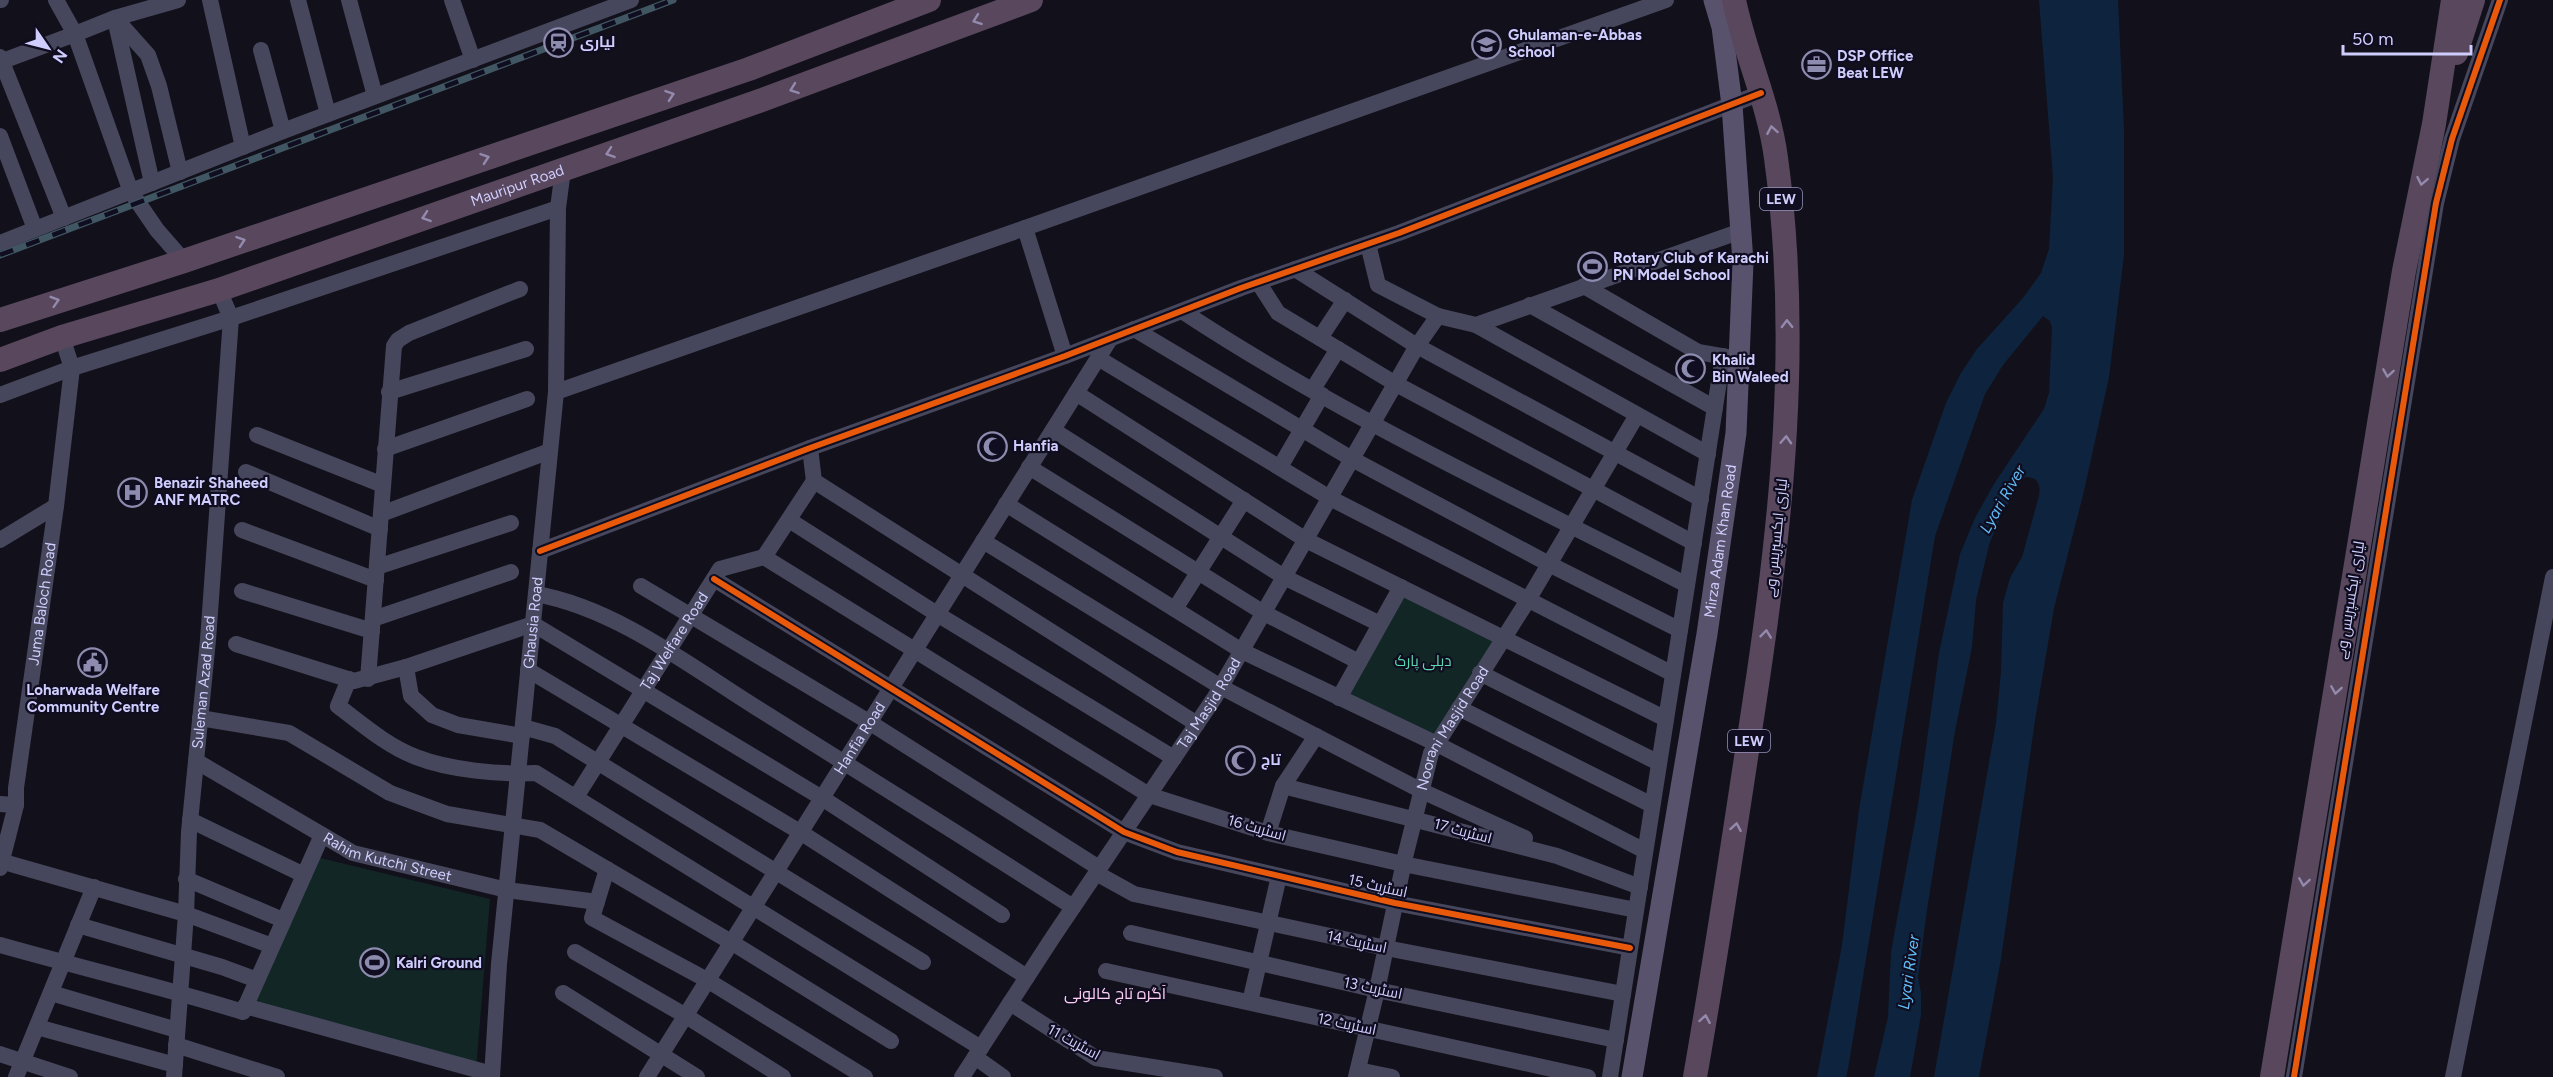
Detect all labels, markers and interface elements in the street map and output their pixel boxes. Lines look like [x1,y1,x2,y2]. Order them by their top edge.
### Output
one-way arrow [972,13,982,26]
north arrow [18,18,78,78]
scale bar [2343,18,2470,56]
station icon: لیاری [543,26,575,58]
place label: Ghulaman-e-Abbas School [1508,26,1642,61]
school or university icon: Ghulaman-e-Abbas School [1471,28,1503,60]
text: 50 m [2352,28,2394,50]
place label: لیاری [580,33,615,51]
text: N [49,46,71,67]
place label: DSP Office Beat LEW [1837,47,1914,82]
office icon: DSP Office Beat LEW [1800,49,1832,81]
one-way arrow [789,81,800,94]
one-way arrow [664,90,675,103]
one-way arrow [1766,125,1779,135]
one-way arrow [605,146,616,159]
one-way arrow [479,152,490,165]
street label: Mauripur Road [468,161,566,210]
one-way arrow [2416,176,2429,186]
road number: LEW [1760,188,1802,210]
one-way arrow [421,210,432,223]
one-way arrow [235,235,246,248]
place label: Rotary Club of Karachi PN Model School [1613,249,1769,284]
sports icon: Rotary Club of Karachi PN Model School [1576,251,1608,283]
one-way arrow [49,296,60,308]
one-way arrow [1781,320,1794,329]
place label: Khalid Bin Waleed [1712,351,1789,386]
mosque icon: Khalid Bin Waleed [1675,353,1707,385]
one-way arrow [2382,369,2394,378]
mosque icon: Hanfia [976,430,1008,462]
one-way arrow [1779,436,1792,445]
place label: Hanfia [1013,437,1059,455]
water label: Lyari River [1975,462,2030,537]
street label: Mirza Adam Khan Road [1700,463,1740,619]
place label: Benazir Shaheed ANF MATRC [154,474,268,509]
hospital icon: Benazir Shaheed ANF MATRC [117,476,149,508]
street label: لیاری ایکسپریس وے [1761,478,1792,598]
street label: لیاری ایکسپریس وے [2332,540,2369,660]
street label: Juma Baloch Road [25,541,60,666]
street label: Ghausia Road [519,576,547,670]
street label: Taj Welfare Road [637,589,712,694]
street label: Suleman Azad Road [188,615,219,750]
one-way arrow [1759,630,1771,639]
public building icon: Loharwada Welfare Community Centre [77,647,109,679]
park label: دہلی پارک [1395,652,1451,671]
street label: Taj Masjid Road [1173,655,1245,753]
street label: Noorani Masjid Road [1413,663,1493,792]
place label: Loharwada Welfare Community Centre [26,681,160,716]
one-way arrow [2330,685,2342,695]
street label: Hanfia Road [830,699,889,778]
road number: LEW [1728,730,1770,752]
mosque icon: تاج [1224,744,1256,776]
place label: تاج [1261,751,1281,770]
street label: اسٹریٹ 16 [1226,811,1288,845]
street label: اسٹریٹ 17 [1432,815,1494,847]
one-way arrow [1730,822,1742,832]
street label: Rahim Kutchi Street [320,828,454,885]
street label: اسٹریٹ 15 [1347,870,1409,902]
one-way arrow [2298,877,2311,887]
street label: اسٹریٹ 14 [1325,927,1389,957]
water label: Lyari River [1894,933,1923,1011]
sports icon: Kalri Ground [359,947,391,979]
place label: Kalri Ground [396,954,482,972]
street label: اسٹریٹ 13 [1342,973,1404,1003]
district label: آگرہ تاج کالونی [1064,984,1167,1005]
street label: اسٹریٹ 12 [1316,1009,1378,1039]
one-way arrow [1698,1015,1711,1025]
street label: اسٹریٹ 11 [1044,1020,1104,1064]

